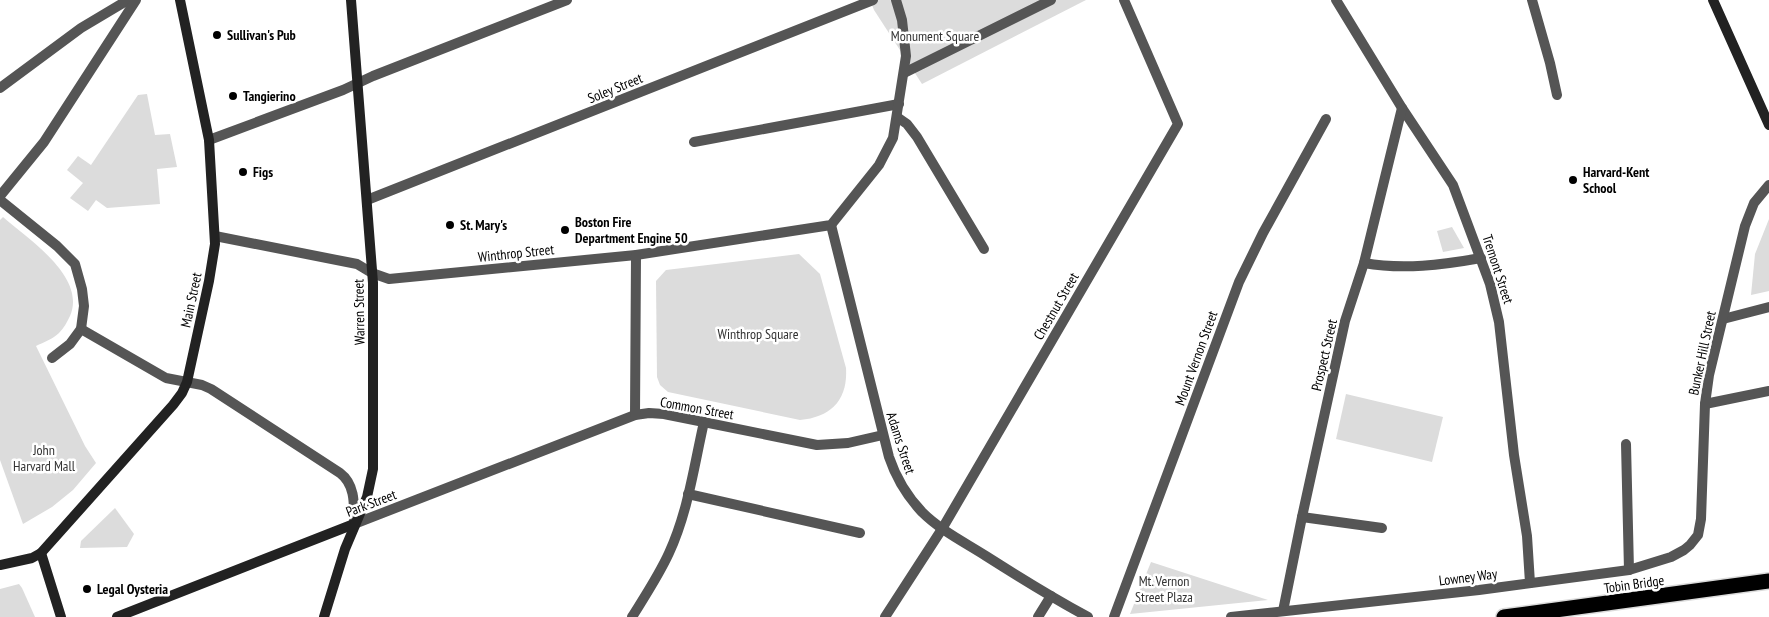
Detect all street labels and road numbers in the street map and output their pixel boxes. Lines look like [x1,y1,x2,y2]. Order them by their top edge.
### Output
street label: Soley Street [585,69,645,107]
street label: Tremont Street [1478,232,1518,306]
street label: Winthrop Street [477,240,555,266]
street label: Chestnut Street [1029,269,1083,343]
street label: Main Street [176,271,206,329]
street label: Warren Street [349,279,369,345]
street label: Mount Vernon Street [1171,308,1222,408]
street label: Bunker Hill Street [1684,309,1720,397]
street label: Prospect Street [1307,317,1341,393]
street label: Common Street [659,393,735,423]
street label: Adams Street [883,410,920,476]
street label: Park Street [343,485,399,521]
street label: Lowney Way [1438,564,1499,589]
street label: Tobin Bridge [1603,571,1665,597]

